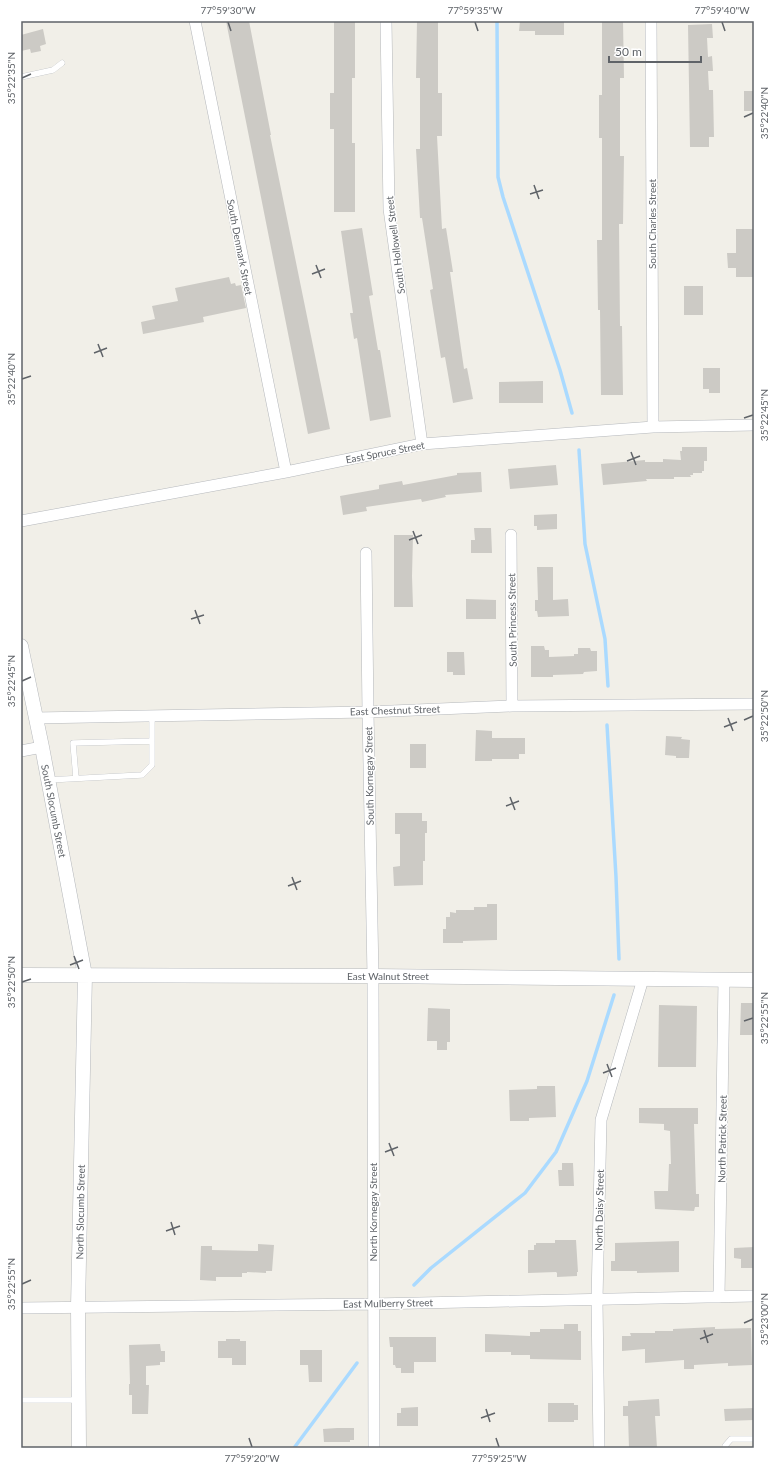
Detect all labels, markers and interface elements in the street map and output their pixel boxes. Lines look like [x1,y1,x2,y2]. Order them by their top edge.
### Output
text: 77°59'30"W [200,4,256,16]
text: 77°59'35"W [447,4,503,16]
text: 77°59'40"W [694,4,750,16]
scale bar [609,38,701,64]
text: 50 m [615,44,642,59]
text: 35°22'35"N [5,52,17,104]
text: 35°22'40"N [758,87,770,139]
street label: South Charles Street [646,179,658,269]
street label: South Hollowell Street [383,195,407,295]
street label: South Denmark Street [225,198,255,296]
text: 35°22'40"N [5,353,17,405]
text: 35°22'45"N [758,389,770,441]
street label: East Spruce Street [345,438,426,466]
street label: South Princess Street [505,573,519,667]
text: 35°22'45"N [5,655,17,707]
text: 35°22'50"N [758,690,770,742]
street label: East Chestnut Street [350,702,441,718]
street label: South Kornegay Street [362,726,376,825]
street label: South Slocumb Street [39,763,69,859]
text: 35°22'50"N [5,956,17,1008]
street label: East Walnut Street [347,970,429,982]
text: 35°22'55"N [758,992,770,1044]
street label: North Patrick Street [715,1095,729,1183]
street label: North Kornegay Street [367,1162,379,1261]
street label: North Slocumb Street [73,1164,87,1260]
street label: North Daisy Street [592,1169,606,1251]
text: 35°22'55"N [5,1258,17,1310]
text: 35°23'00"N [758,1293,770,1345]
street label: East Mulberry Street [343,1296,434,1310]
text: 77°59'20"W [224,1452,280,1464]
text: 77°59'25"W [471,1452,527,1464]

